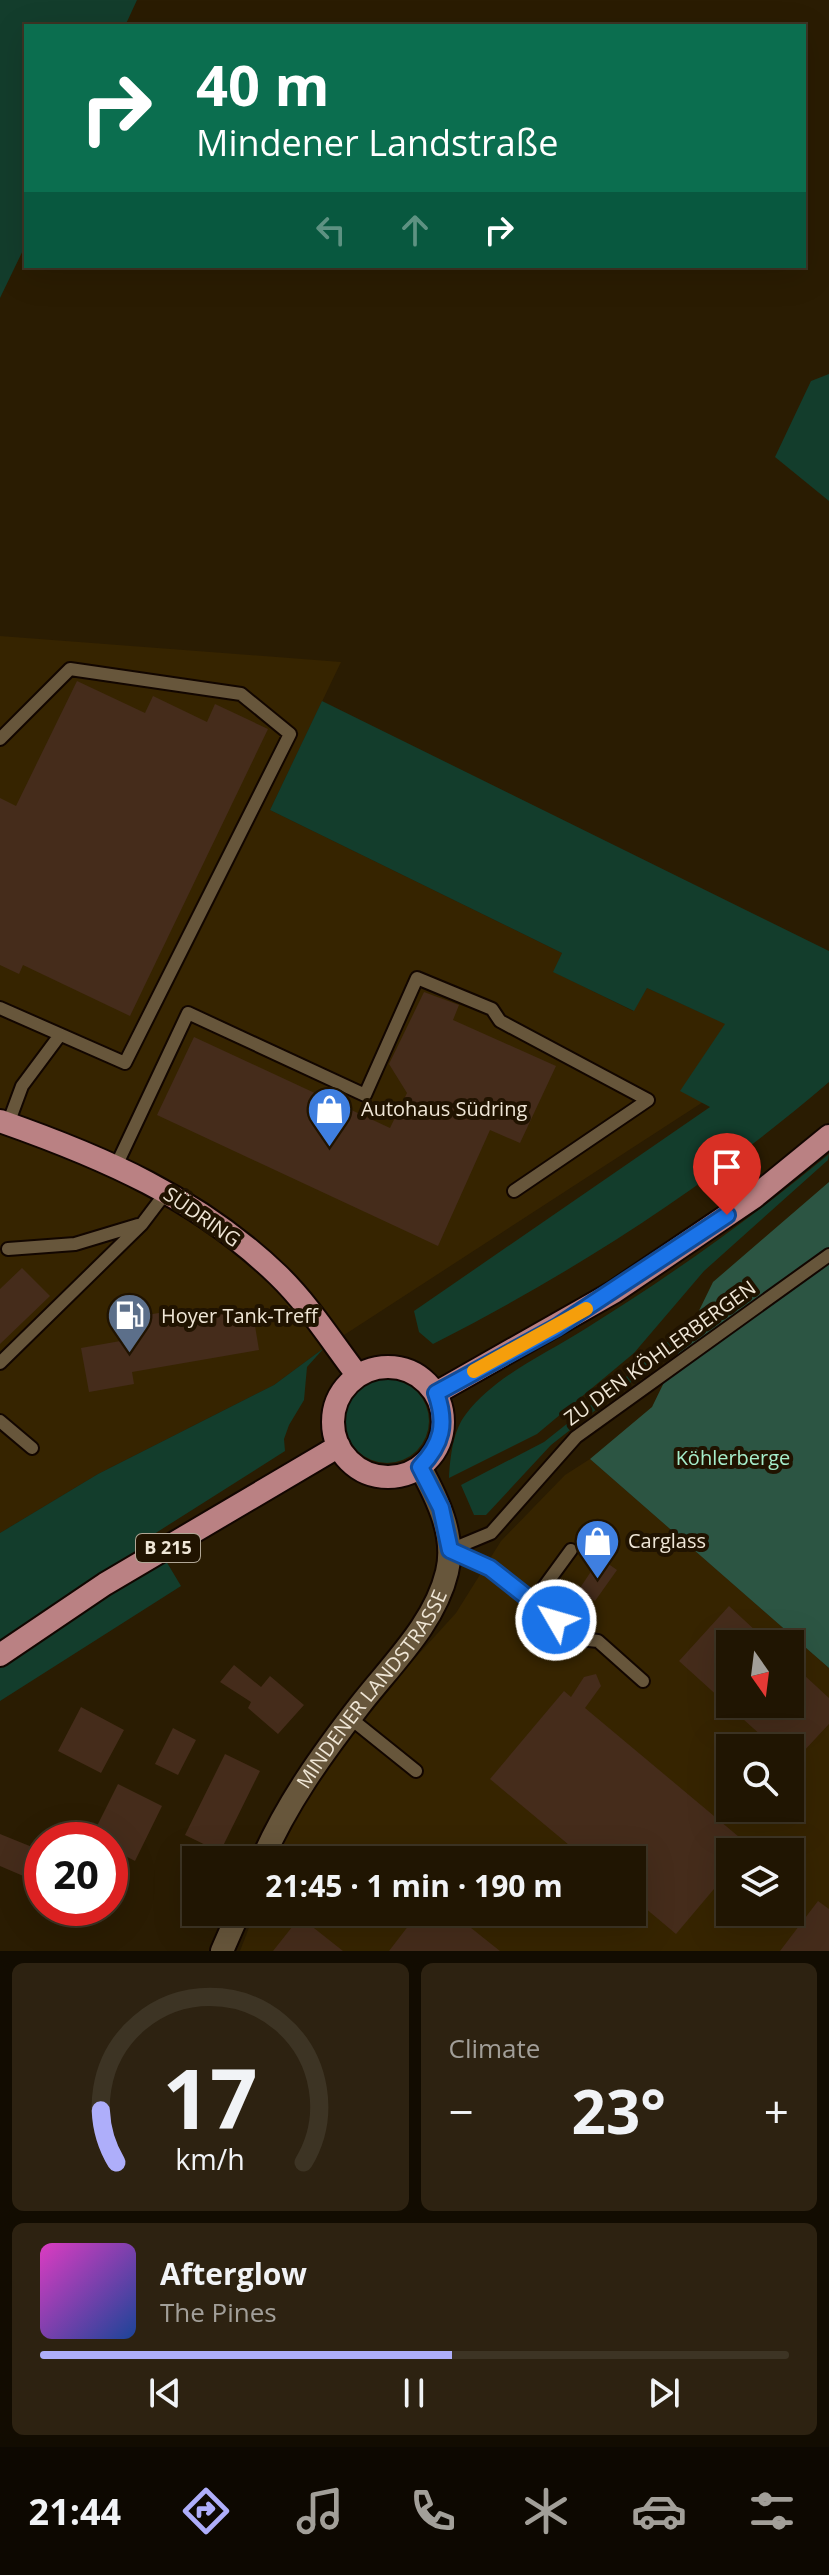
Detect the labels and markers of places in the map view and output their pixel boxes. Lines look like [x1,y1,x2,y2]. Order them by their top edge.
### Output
shop icon: Autohaus Südring [306,1085,354,1148]
place label: Autohaus Südring [361,1095,527,1122]
pin [693,1133,761,1215]
fuel station icon: Hoyer Tank-Treff [106,1292,154,1355]
place label: Hoyer Tank-Treff [161,1302,319,1329]
shop icon: Carglass [573,1517,621,1580]
place label: Carglass [628,1527,706,1554]

